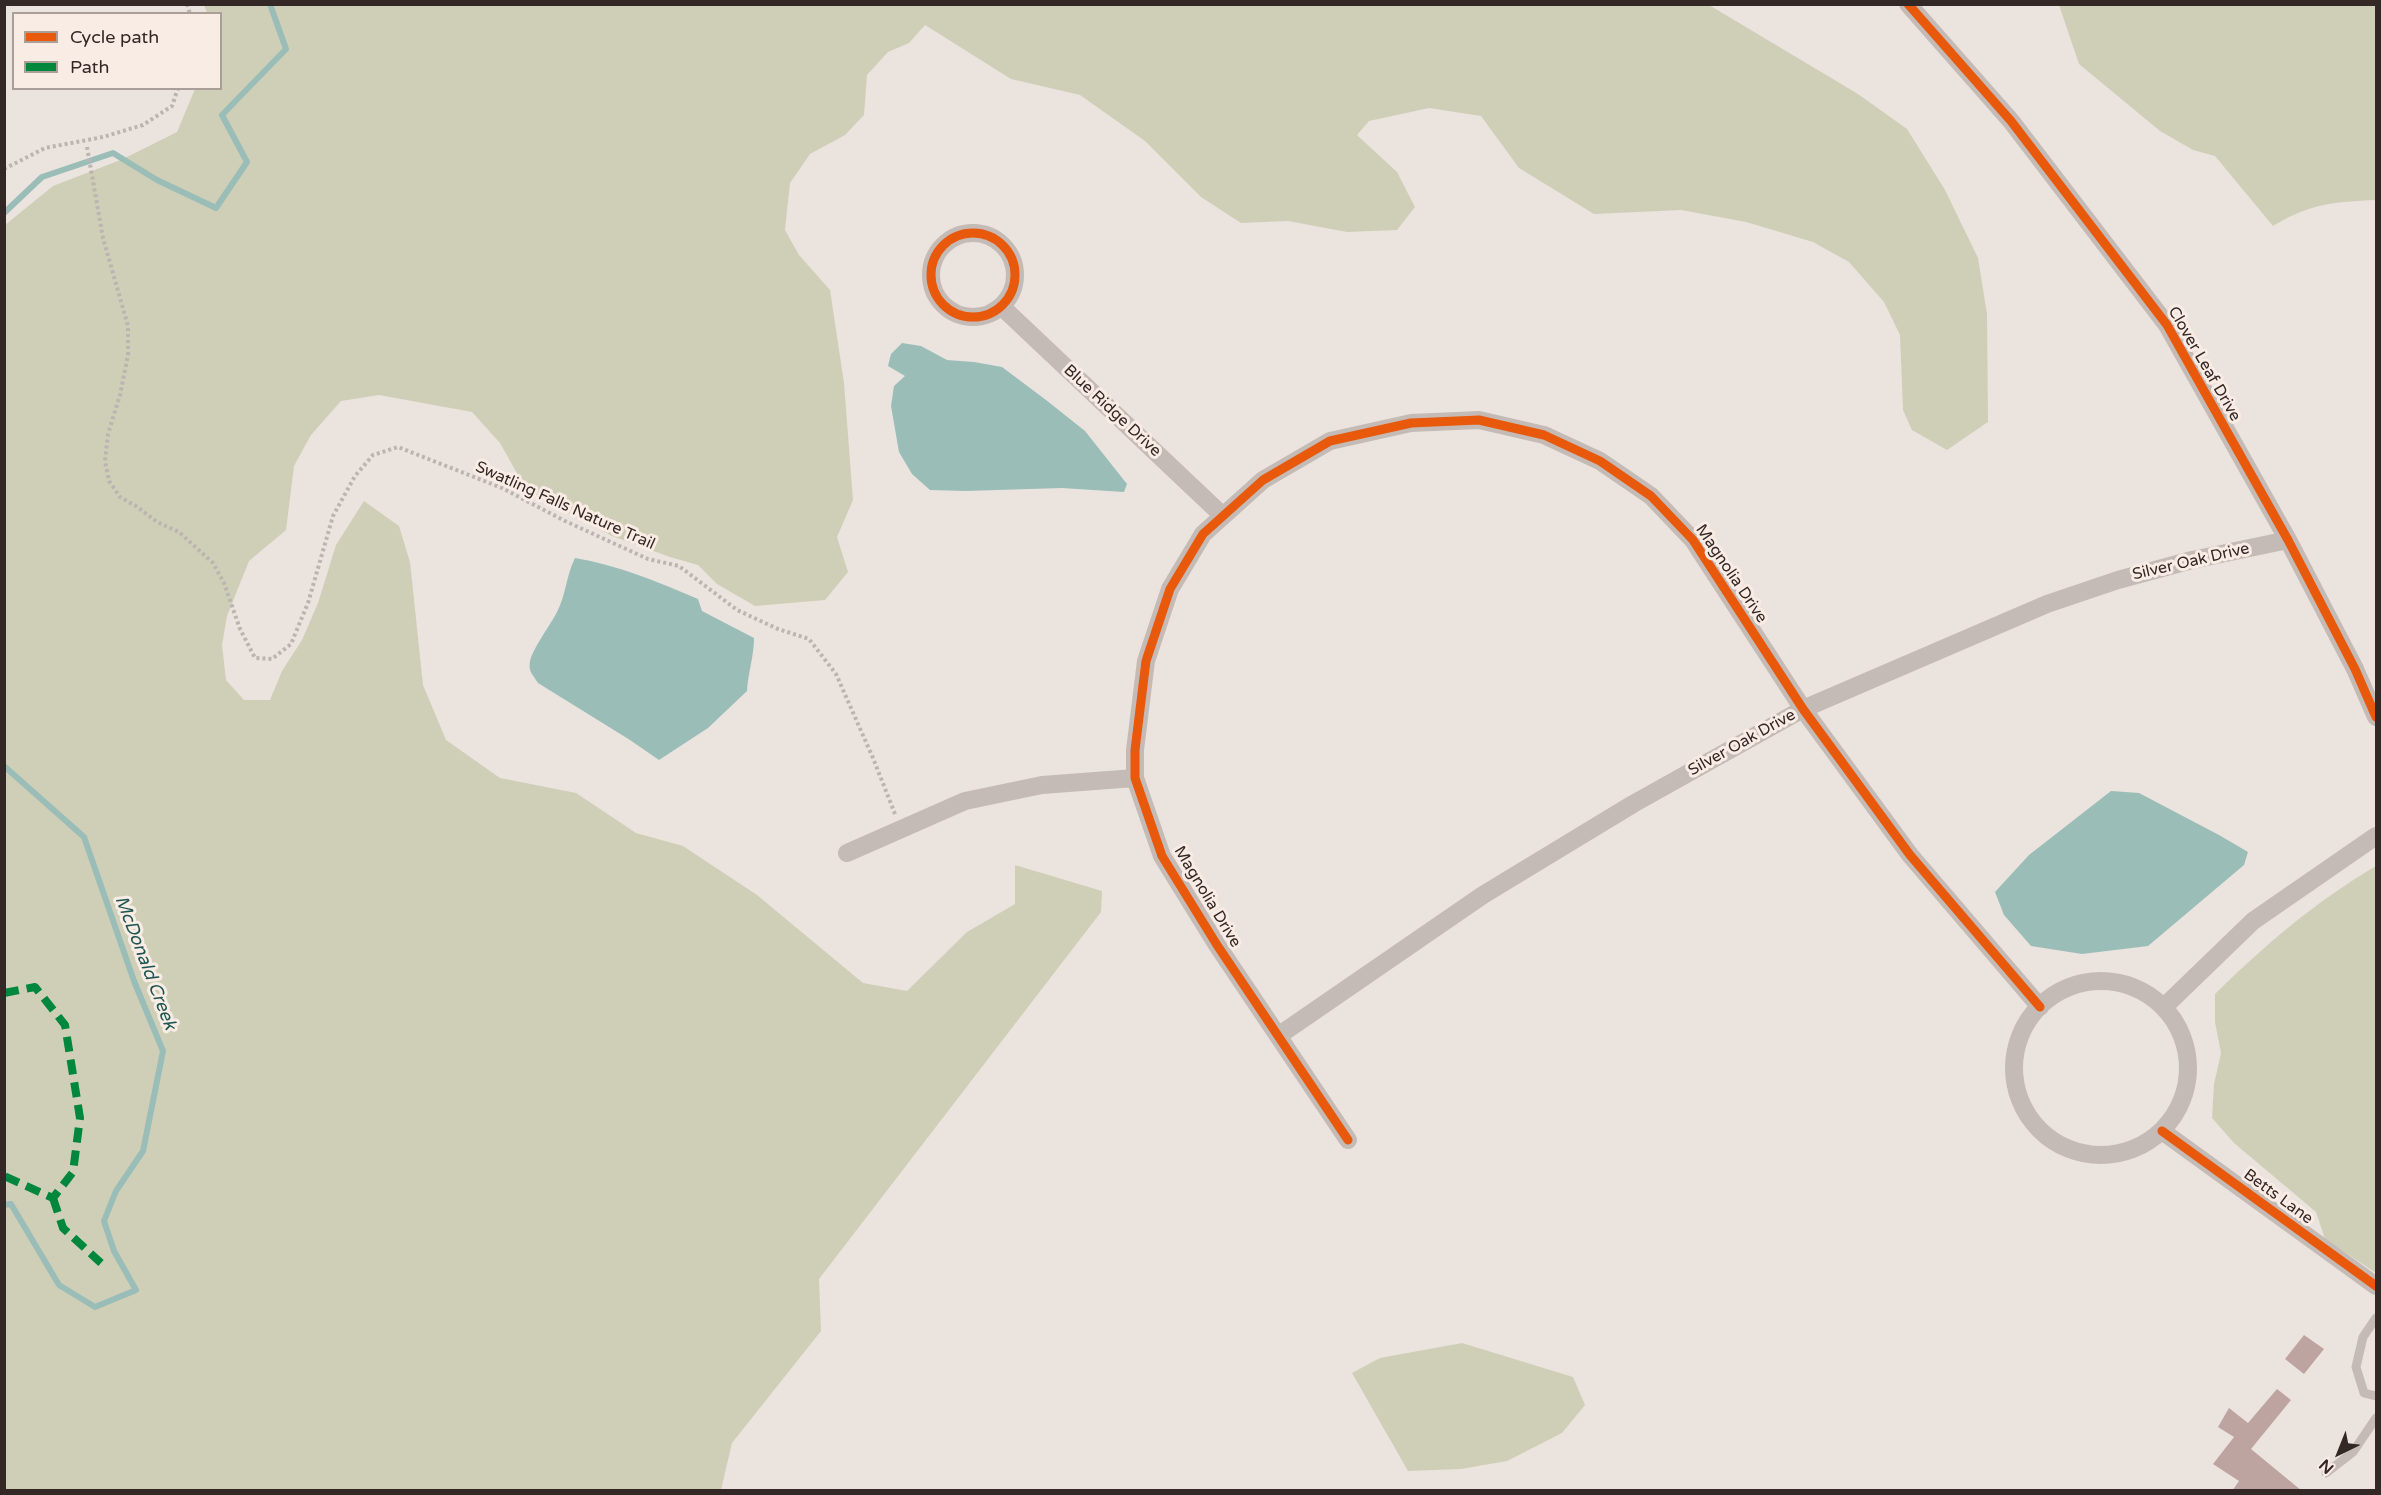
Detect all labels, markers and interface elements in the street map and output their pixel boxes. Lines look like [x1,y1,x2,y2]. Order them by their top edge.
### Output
legend [12,12,222,90]
text: Cycle path [70,26,159,48]
text: Path [70,56,109,78]
street label: Clover Leaf Drive [2163,303,2245,425]
street label: Blue Ridge Drive [1059,361,1165,461]
street label: Swatling Falls Nature Trail [472,458,658,554]
street label: Magnolia Drive [1691,521,1771,627]
street label: Silver Oak Drive [2131,539,2251,585]
street label: Silver Oak Drive [1685,706,1799,780]
street label: Magnolia Drive [1169,843,1245,951]
water label: McDonald Creek [110,893,180,1033]
street label: Betts Lane [2240,1165,2316,1229]
north arrow [2309,1423,2369,1483]
text: N [2315,1454,2338,1478]

